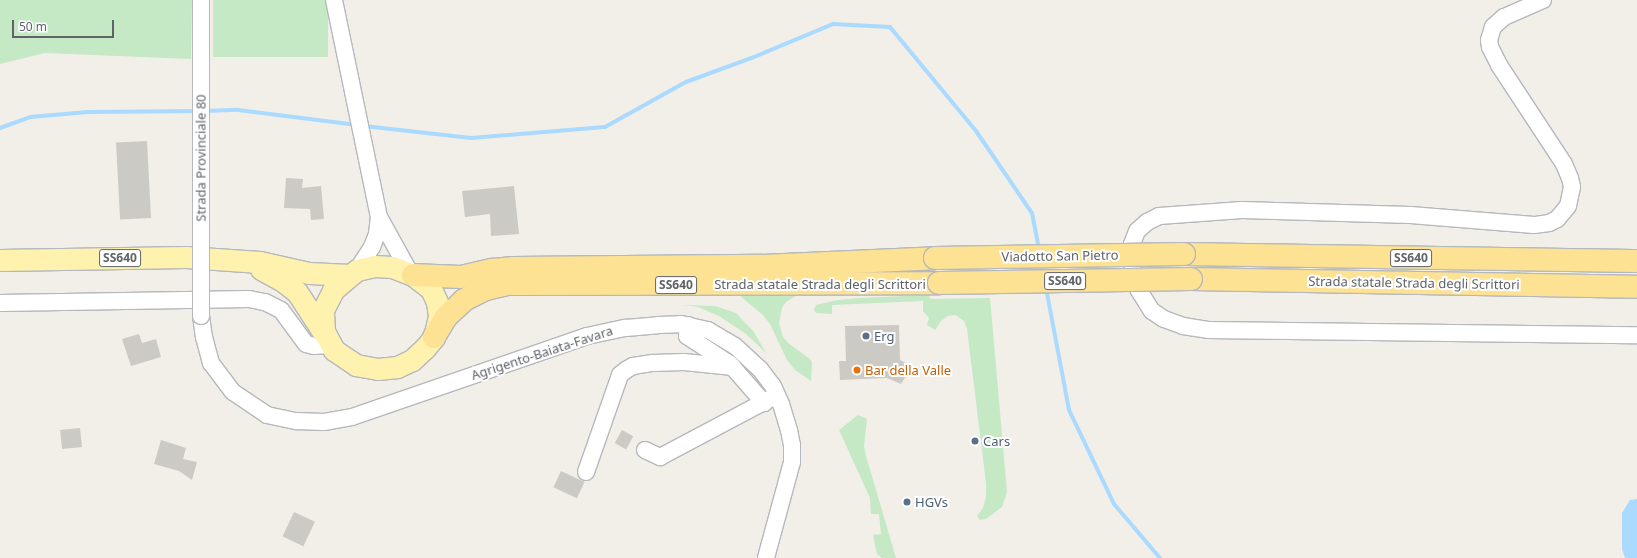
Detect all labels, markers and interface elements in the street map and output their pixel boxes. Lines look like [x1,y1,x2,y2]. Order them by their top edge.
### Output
scale bar [14,12,116,38]
text: 50 m [19,18,47,35]
street label: Strada Provinciale 80 [193,94,209,222]
street label: Viadotto San Pietro [1001,247,1119,265]
road number: SS640 [99,248,141,268]
road number: SS640 [1390,248,1432,268]
road number: SS640 [1044,271,1086,291]
street label: Strada statale Strada degli Scrittori [1308,273,1520,293]
road number: SS640 [655,275,697,295]
street label: Strada statale Strada degli Scrittori [714,276,926,292]
street label: Agrigento-Baiata-Favara [469,323,615,383]
place label: Erg [874,328,894,344]
marker: Erg [861,331,871,341]
place label: Bar della Valle [865,362,951,378]
marker: Bar della Valle [852,365,862,375]
place label: Cars [983,433,1010,449]
marker: Cars [970,436,980,446]
place label: HGVs [915,494,948,510]
marker: HGVs [902,497,912,507]

